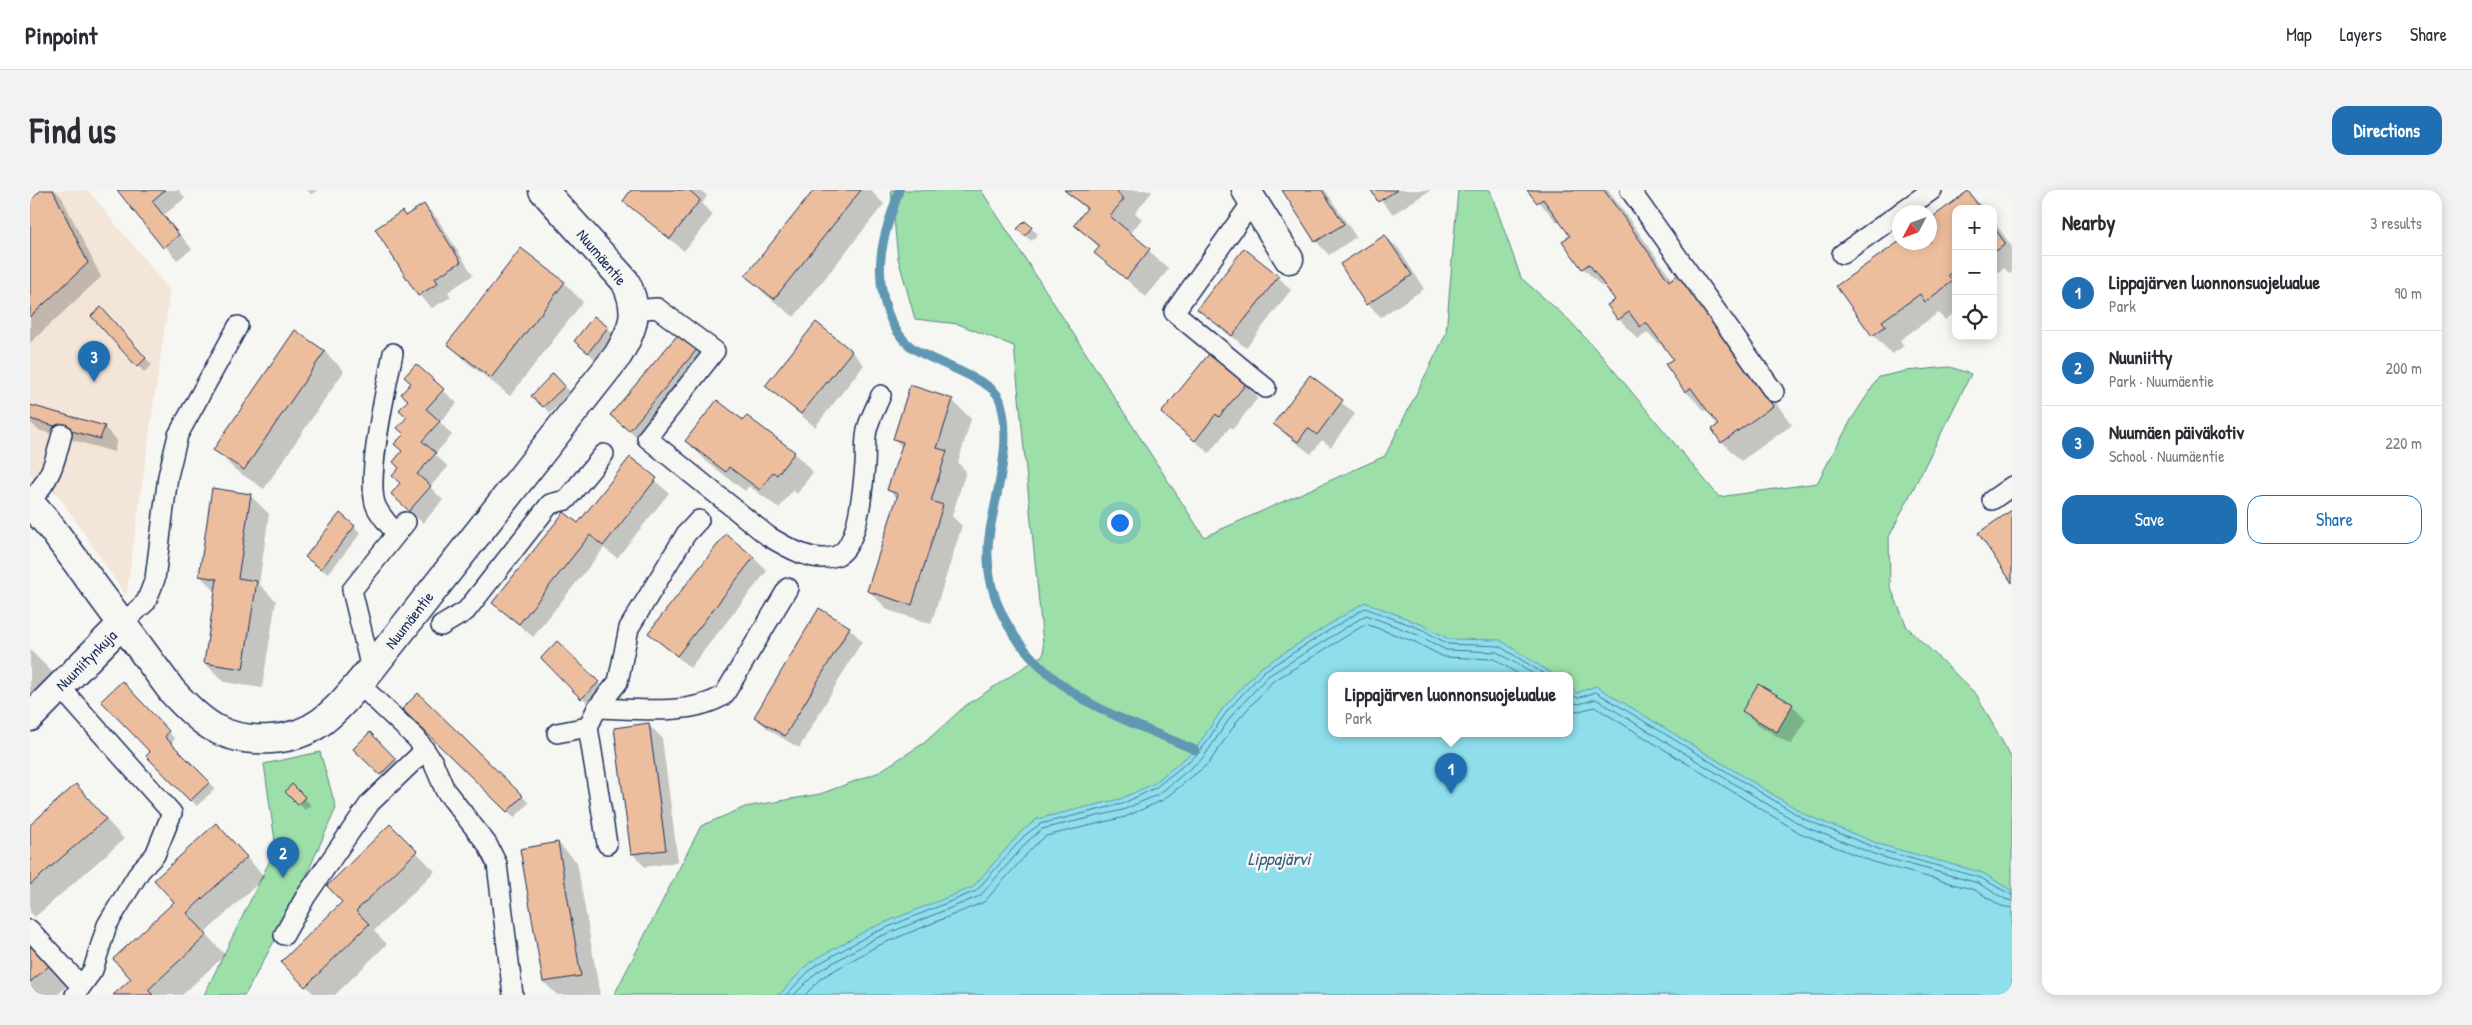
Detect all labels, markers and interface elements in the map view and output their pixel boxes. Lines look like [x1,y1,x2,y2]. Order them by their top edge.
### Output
text: Pinpoint [25,19,97,51]
text: Map [2286,22,2312,47]
text: Layers [2340,22,2382,47]
text: Share [2410,22,2447,47]
button: Directions [2332,106,2442,155]
text: Find us [30,107,116,154]
north arrow [1892,205,1937,250]
map controls [1952,205,1997,340]
button: + [1952,205,1997,250]
text: Nearby [2062,208,2115,237]
text: 3 results [2370,212,2422,234]
street label: Nuumäentie [572,224,633,290]
button: − [1952,250,1997,295]
text: Lippajärven luonnonsuojelualue [2109,269,2320,295]
text: 1 [2075,282,2081,304]
text: 90 m [2394,282,2422,304]
button: locate [1952,295,1997,340]
text: Park [2109,295,2136,317]
pin: 3 [78,341,110,382]
text: Nuuniitty [2109,344,2173,370]
text: 2 [2074,357,2082,379]
text: 200 m [2386,357,2422,379]
text: Park · Nuumäentie [2109,370,2214,392]
text: Nuumäen päiväkotiv [2109,419,2244,445]
text: 3 [2074,432,2082,454]
text: 220 m [2385,432,2422,454]
text: School · Nuumäentie [2109,445,2225,467]
button: Save [2062,495,2237,544]
button: Share [2247,495,2422,544]
your location [1107,510,1133,536]
street label: Nuumäentie [380,586,439,653]
street label: Nuuniitynkuja [51,625,121,695]
popup [1328,672,1573,737]
text: Lippajärven luonnonsuojelualue [1345,681,1556,707]
text: Park [1345,707,1372,729]
pin: 1 [1435,753,1467,794]
pin: 2 [267,837,299,878]
water label: Lippajärvi [1248,846,1312,871]

